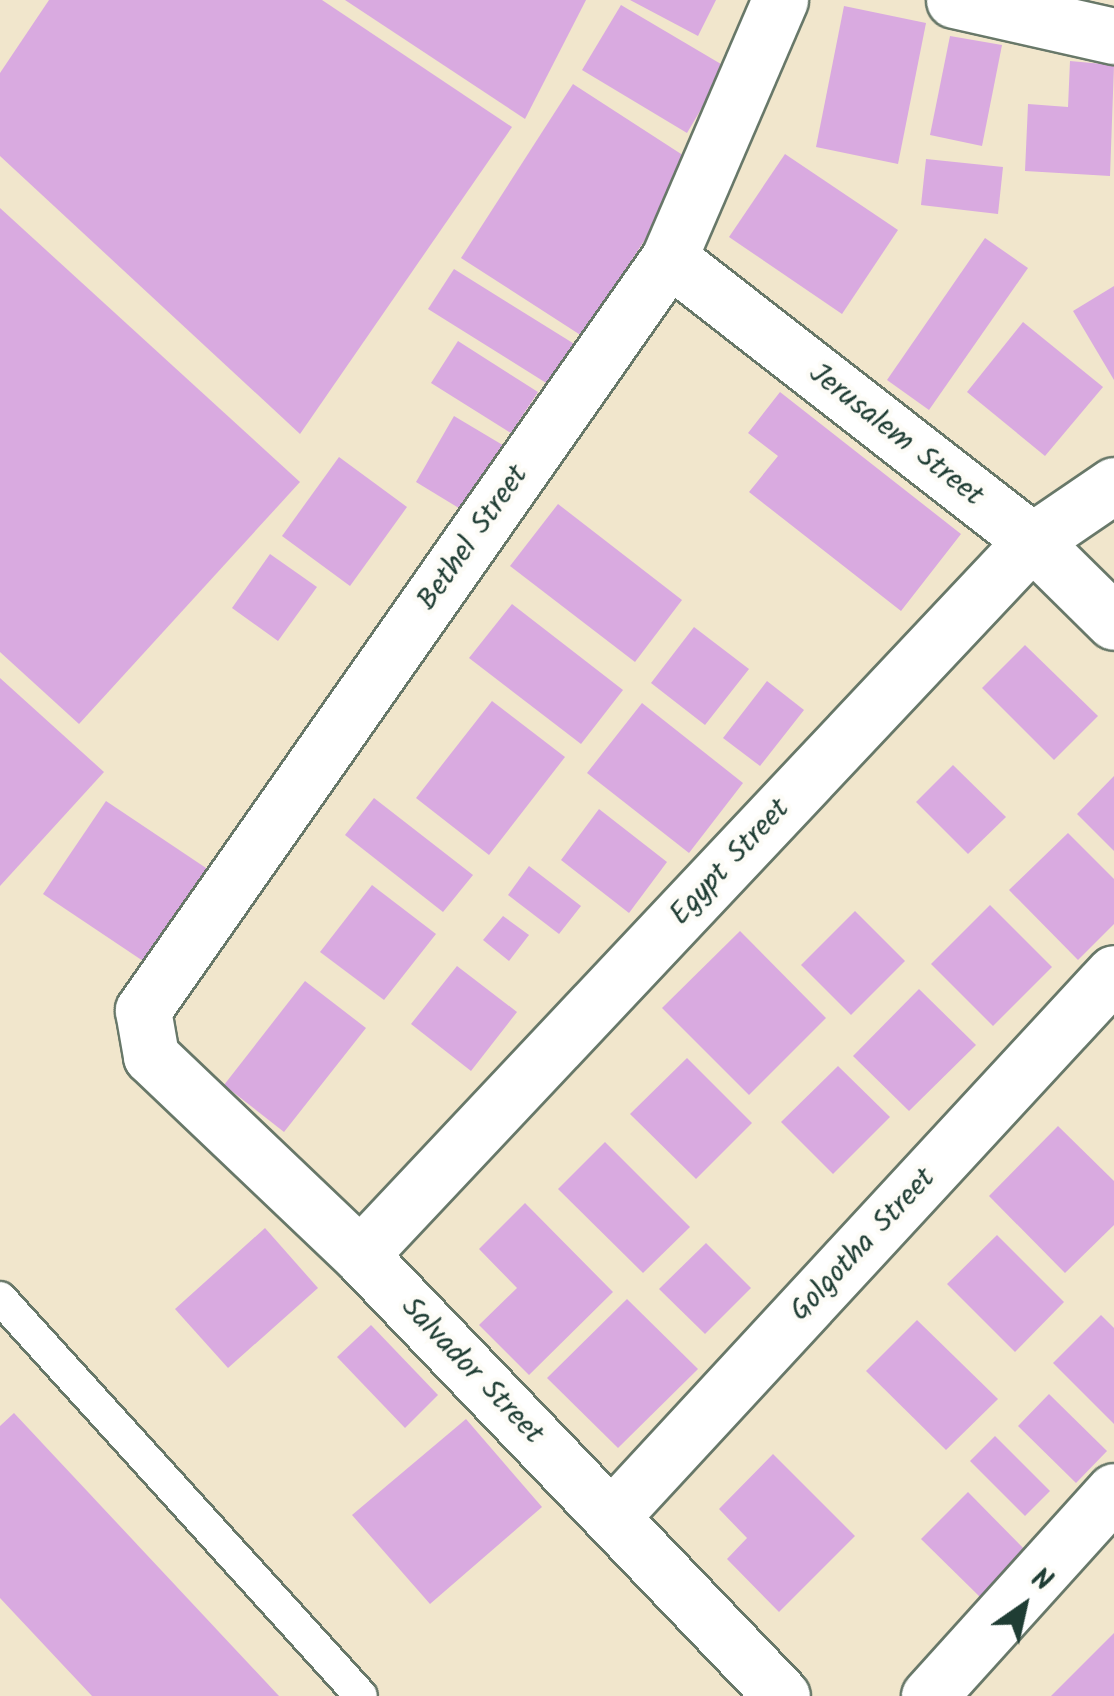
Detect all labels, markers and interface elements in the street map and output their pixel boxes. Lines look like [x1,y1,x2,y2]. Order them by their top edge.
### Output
street label: Jerusalem Street [802,356,990,514]
street label: Bethel Street [410,458,536,618]
street label: Egypt Street [662,791,798,933]
street label: Golgotha Street [783,1161,943,1329]
street label: Salvador Street [393,1290,551,1452]
north arrow [974,1556,1074,1656]
text: N [1021,1557,1061,1604]

